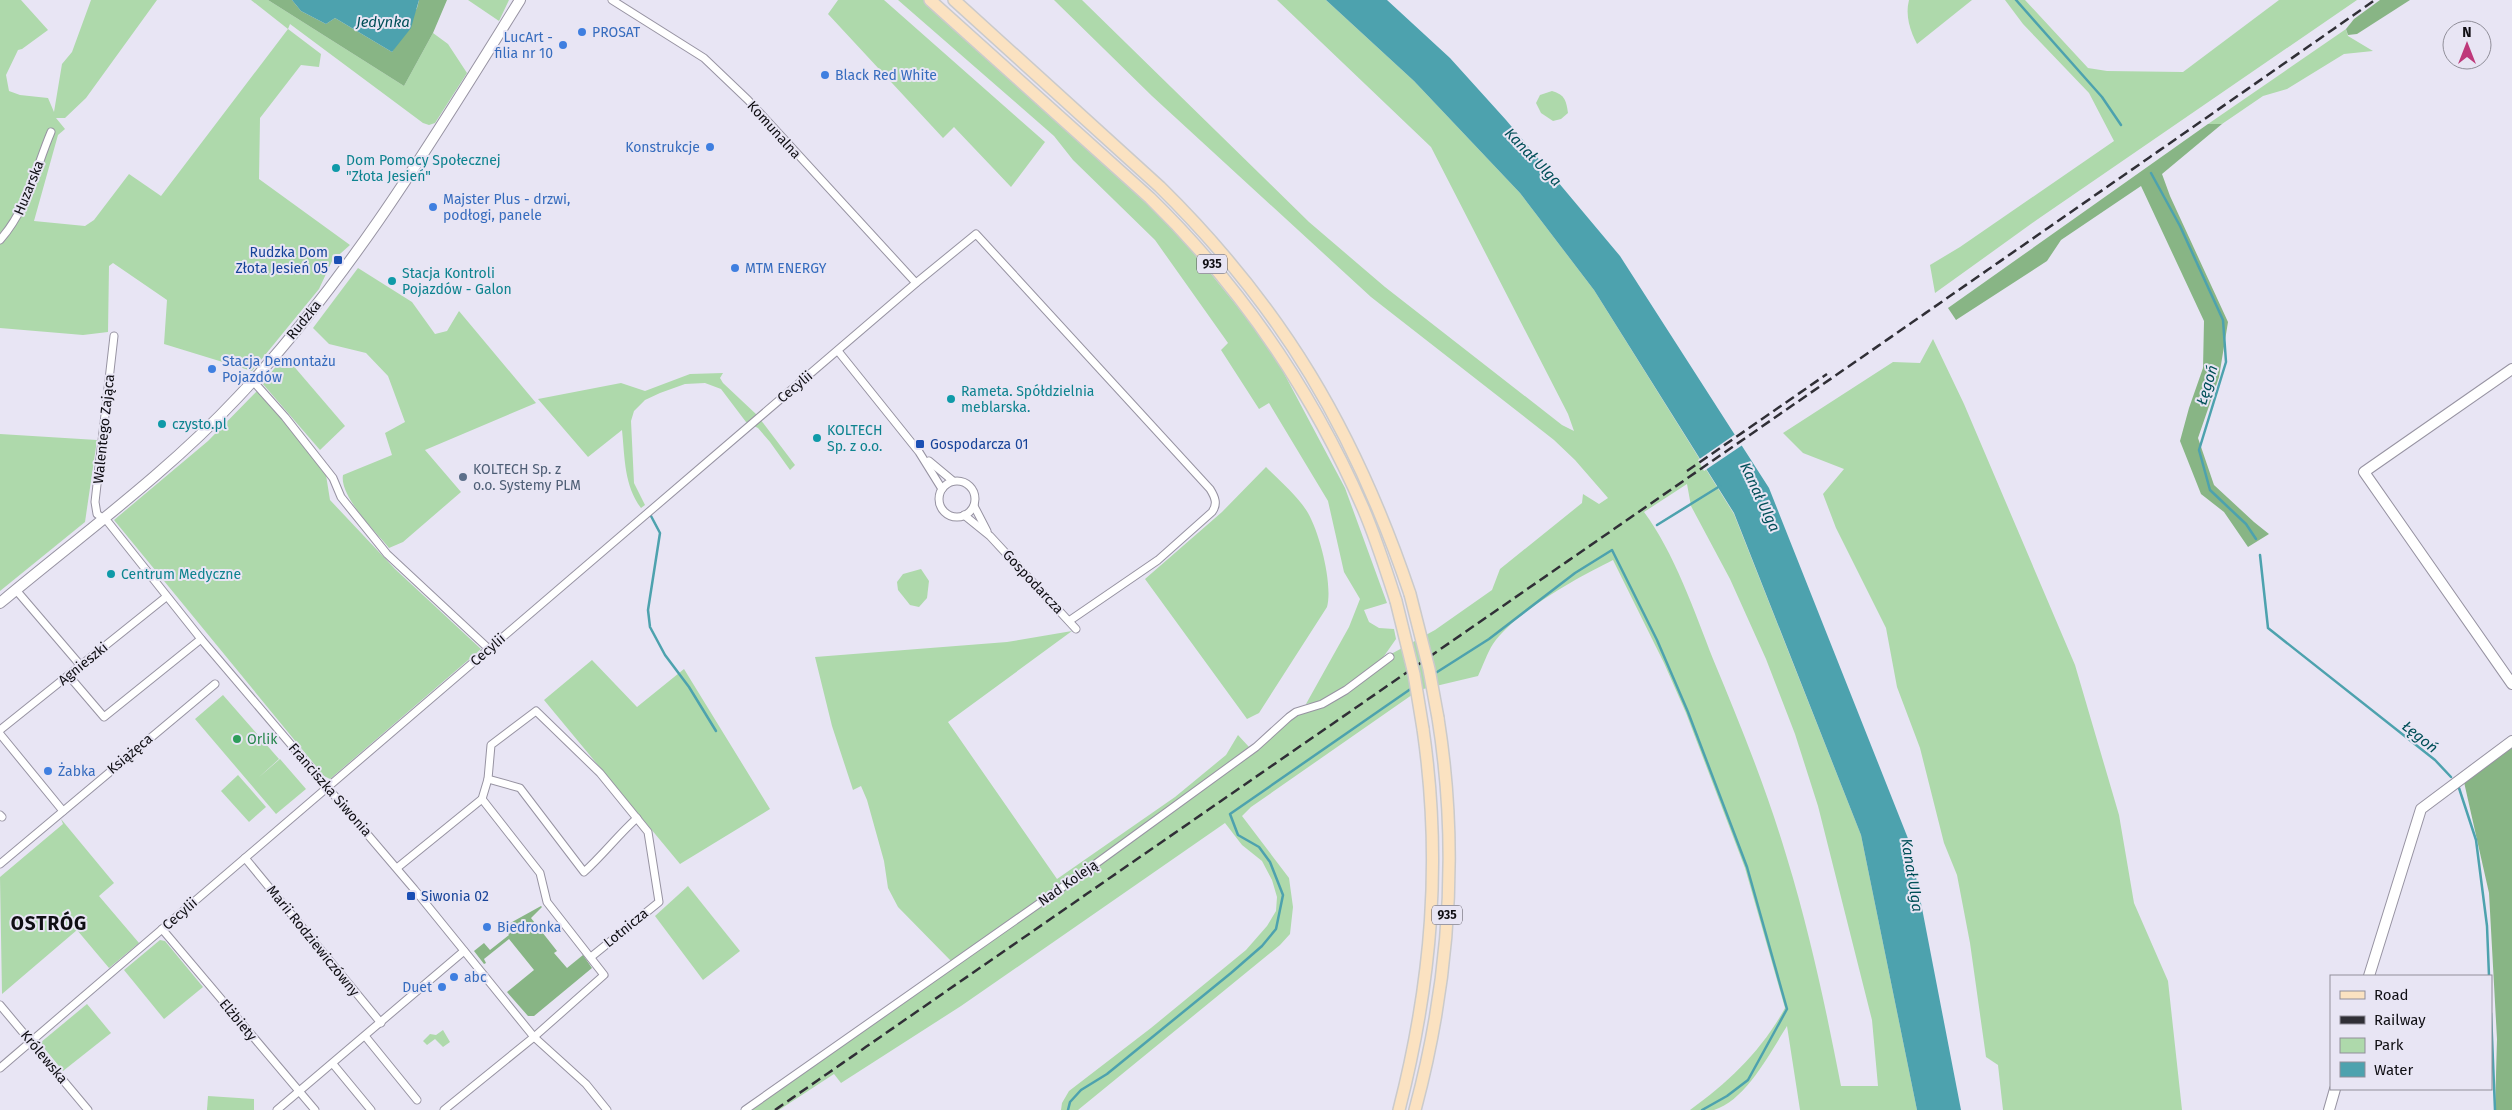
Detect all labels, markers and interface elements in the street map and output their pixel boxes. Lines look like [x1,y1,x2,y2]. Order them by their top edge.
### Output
water label: Jedynka [355,13,410,31]
north arrow [2442,20,2492,70]
place label: PROSAT [592,24,641,41]
text: N [2462,24,2472,41]
marker: PROSAT [576,26,588,38]
place label: LucArt - filia nr 10 [494,29,553,62]
marker: LucArt - filia nr 10 [557,39,569,51]
place label: Black Red White [835,67,937,84]
marker: Black Red White [819,69,831,81]
street label: Komunalna [744,98,804,162]
water label: Kanał Ulga [1501,124,1565,190]
place label: Konstrukcje [625,139,700,156]
marker: Konstrukcje [704,141,716,153]
place label: Dom Pomocy Społecznej "Złota Jesień" [346,152,501,185]
street label: Huzarska [10,158,48,218]
marker: Dom Pomocy Społecznej "Złota Jesień" [330,162,342,174]
place label: Majster Plus - drzwi, podłogi, panele [443,191,570,224]
marker: Majster Plus - drzwi, podłogi, panele [427,201,439,213]
place label: Rudzka Dom Złota Jesień 05 [236,244,328,277]
marker: Rudzka Dom Złota Jesień 05 [332,254,344,266]
road number: 935 [1197,254,1227,274]
place label: MTM ENERGY [745,260,827,277]
marker: MTM ENERGY [729,262,741,274]
place label: Stacja Kontroli Pojazdów - Galon [402,265,512,298]
marker: Stacja Kontroli Pojazdów - Galon [386,275,398,287]
street label: Rudzka [283,297,325,343]
place label: Stacja Demontażu Pojazdów [222,353,336,386]
marker: Stacja Demontażu Pojazdów [206,363,218,375]
water label: Łęgoń [2192,363,2222,407]
street label: Cecylii [774,367,816,407]
street label: Walentego Zająca [90,373,118,485]
place label: Rameta. Spółdzielnia meblarska. [961,383,1095,416]
marker: Rameta. Spółdzielnia meblarska. [945,393,957,405]
place label: czysto.pl [172,416,227,433]
marker: czysto.pl [156,418,168,430]
place label: KOLTECH Sp. z o.o. [827,422,882,455]
marker: KOLTECH Sp. z o.o. [811,432,823,444]
place label: Gospodarcza 01 [930,436,1028,453]
marker: Gospodarcza 01 [914,438,926,450]
water label: Kanał Ulga [1736,460,1784,534]
place label: KOLTECH Sp. z o.o. Systemy PLM [473,461,581,494]
marker: KOLTECH Sp. z o.o. Systemy PLM [457,471,469,483]
street label: Gospodarcza [999,546,1067,618]
place label: Centrum Medyczne [121,566,241,583]
marker: Centrum Medyczne [105,568,117,580]
street label: Cecylii [467,630,509,670]
street label: Agnieszki [55,639,111,689]
water label: Łęgoń [2398,717,2442,757]
street label: Książęca [104,730,156,778]
place label: Orlik [247,731,278,748]
marker: Orlik [231,733,243,745]
street label: Franciszka Siwonia [285,740,375,840]
place label: Żabka [58,762,96,780]
marker: Żabka [42,765,54,777]
water label: Kanał Ulga [1897,837,1927,913]
street label: Nad Koleją [1035,856,1101,910]
street label: Marii Rodziewiczówny [263,882,363,1000]
place label: Siwonia 02 [421,888,489,905]
marker: Siwonia 02 [405,890,417,902]
street label: Cecylii [159,894,201,934]
street label: Lotnicza [600,905,652,951]
road number: 935 [1432,906,1462,924]
district label: OSTRÓG [11,911,87,935]
place label: Biedronka [497,919,561,936]
marker: Biedronka [481,921,493,933]
place label: abc [464,969,487,986]
marker: abc [448,971,460,983]
legend [2330,975,2492,1090]
place label: Duet [402,979,433,996]
marker: Duet [436,981,448,993]
text: Road [2374,986,2409,1004]
street label: Elżbiety [216,996,260,1045]
text: Railway [2374,1011,2426,1029]
street label: Królewska [17,1027,71,1087]
text: Park [2374,1036,2404,1054]
text: Water [2374,1061,2413,1079]

